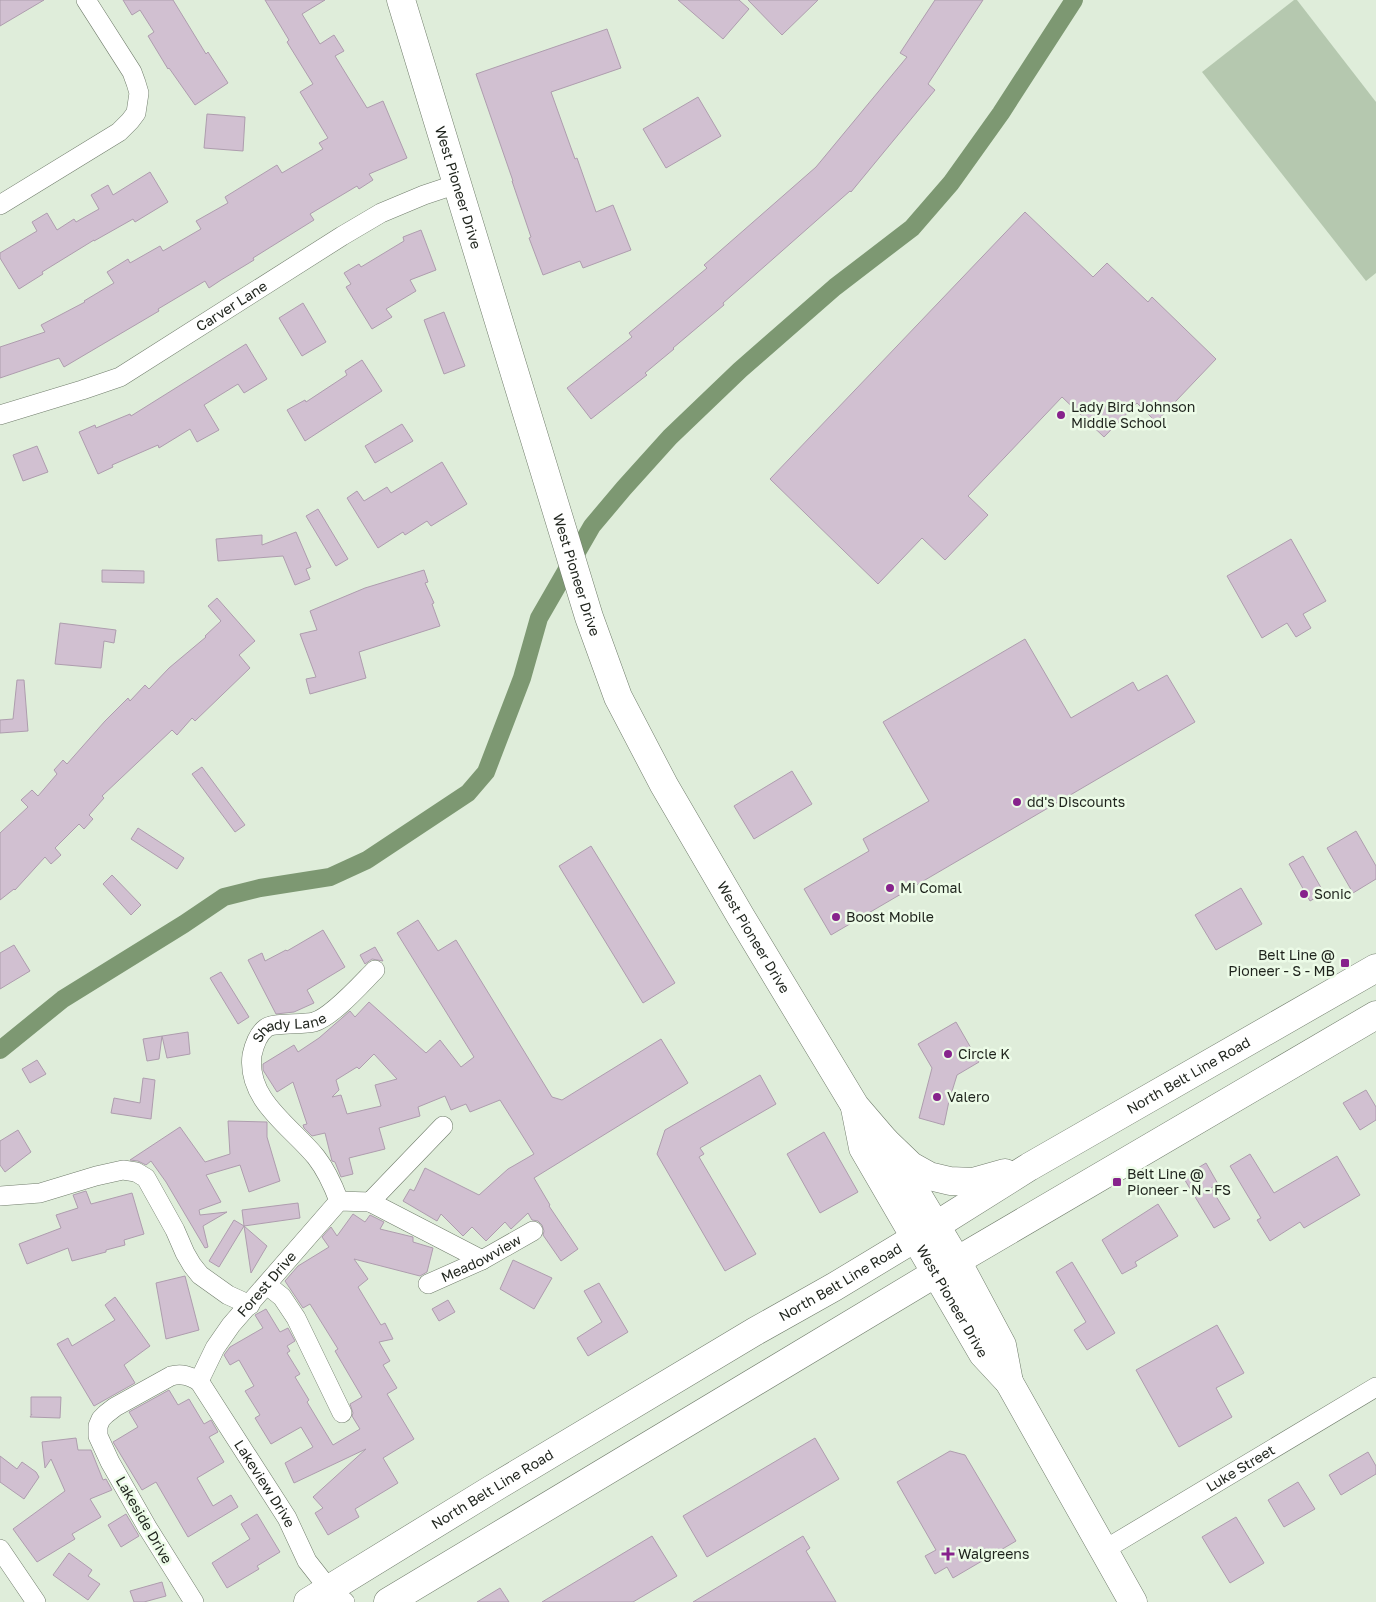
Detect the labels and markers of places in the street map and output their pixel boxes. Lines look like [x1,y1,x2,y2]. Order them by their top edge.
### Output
place label: Lady Bird Johnson Middle School [1071,398,1195,431]
marker: Lady Bird Johnson Middle School [1055,409,1067,421]
place label: dd's Discounts [1027,793,1125,810]
marker: dd's Discounts [1011,796,1023,808]
place label: Mi Comal [900,879,962,896]
marker: Mi Comal [884,882,896,894]
place label: Sonic [1314,885,1352,902]
marker: Sonic [1298,888,1310,900]
place label: Boost Mobile [846,908,934,925]
marker: Boost Mobile [830,911,842,923]
place label: Belt Line @ Pioneer - S - MB [1228,946,1335,979]
marker: Belt Line @ Pioneer - S - MB [1339,957,1351,969]
place label: Circle K [958,1045,1010,1062]
marker: Circle K [942,1048,954,1060]
place label: Valero [947,1088,990,1105]
marker: Valero [931,1091,943,1103]
place label: Belt Line @ Pioneer - N - FS [1127,1165,1231,1198]
marker: Belt Line @ Pioneer - N - FS [1111,1176,1123,1188]
place label: Walgreens [958,1545,1029,1562]
marker: Walgreens [942,1548,954,1560]

